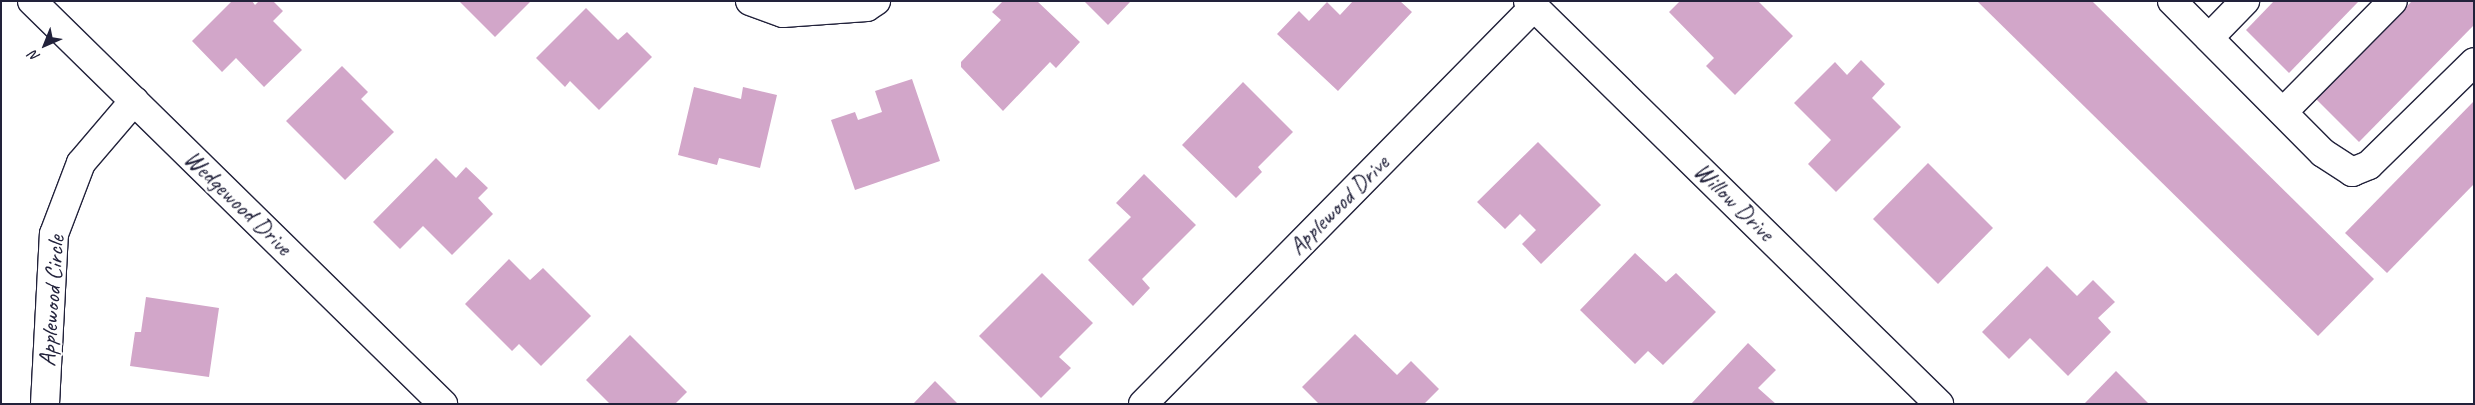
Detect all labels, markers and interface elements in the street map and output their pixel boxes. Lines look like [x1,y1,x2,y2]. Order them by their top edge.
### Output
north arrow [20,20,70,70]
text: N [25,47,43,65]
street label: Wedgewood Drive [178,144,298,262]
street label: Applewood Drive [1283,149,1395,261]
street label: Willow Drive [1688,157,1780,247]
street label: Applewood Circle [33,234,71,368]

